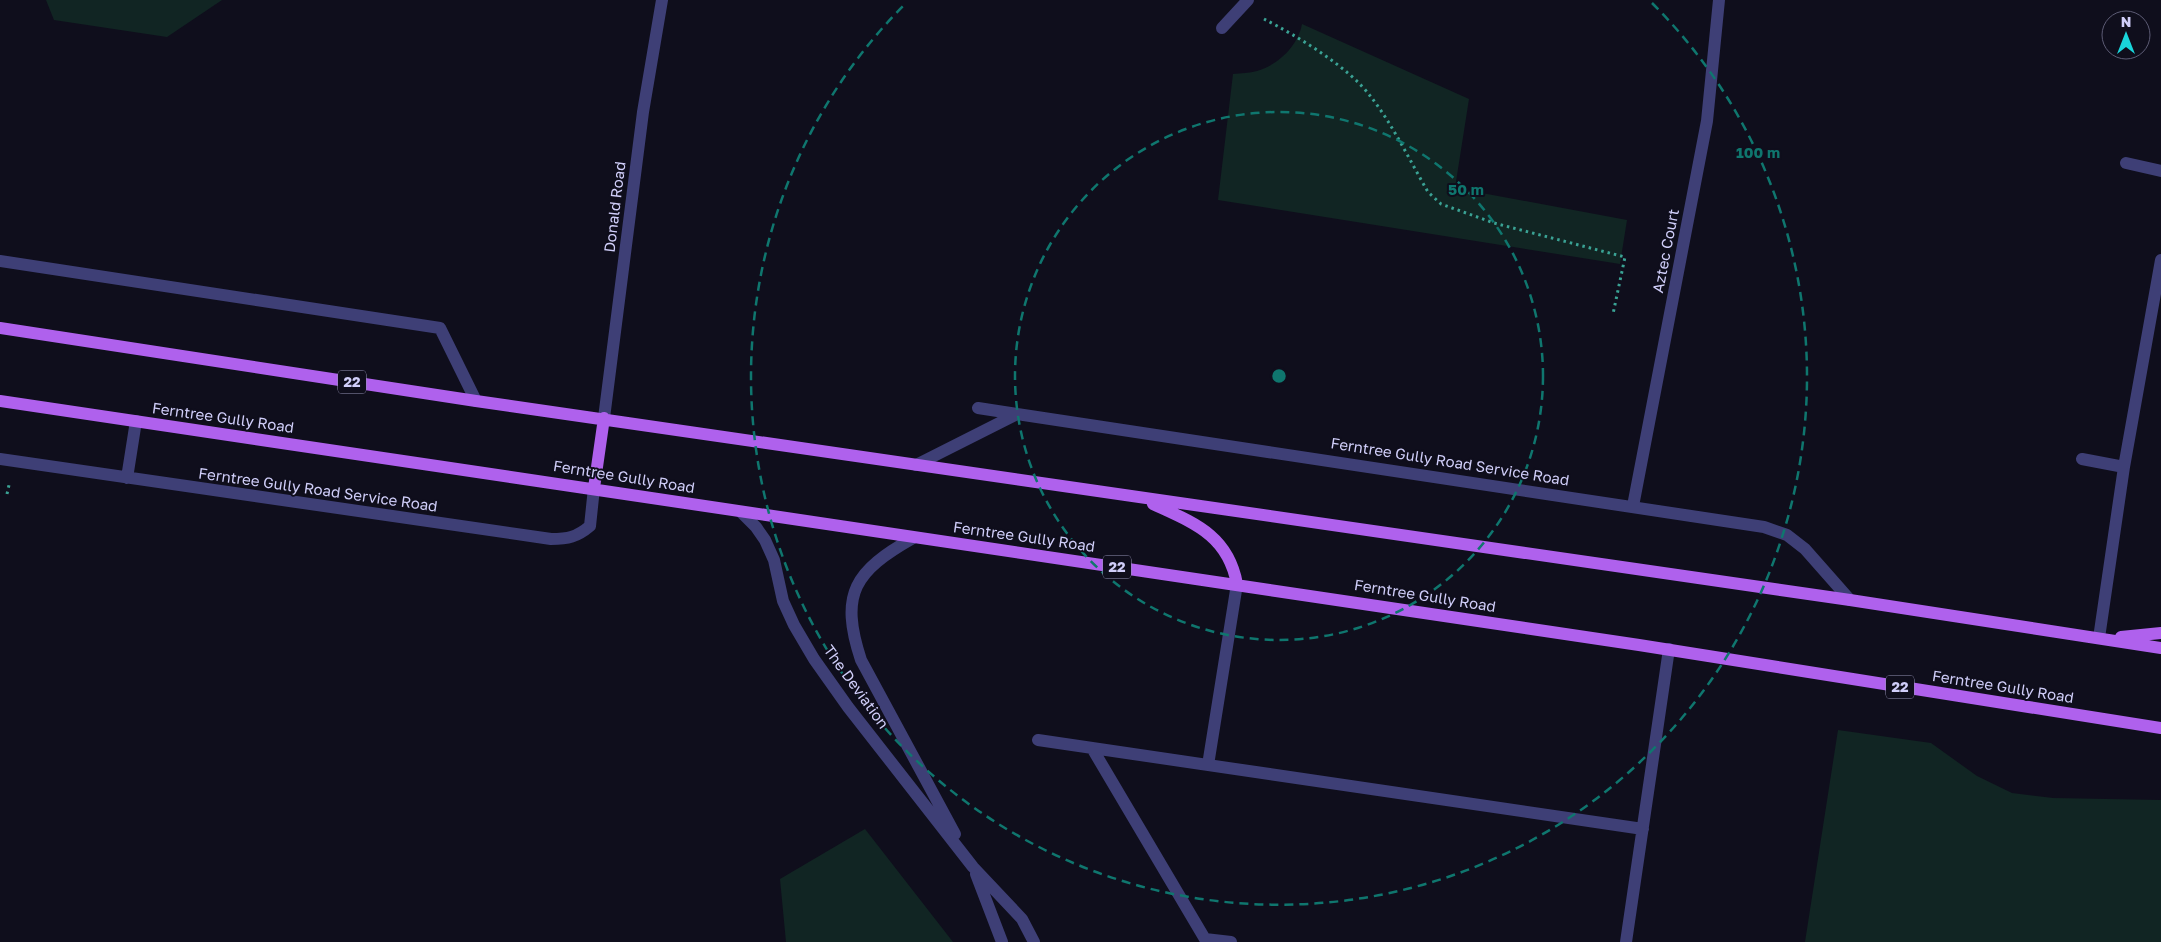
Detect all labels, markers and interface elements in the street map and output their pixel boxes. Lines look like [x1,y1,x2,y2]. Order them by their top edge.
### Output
north arrow [2101,10,2151,60]
text: N [2121,13,2131,30]
text: 100 m [1736,143,1780,161]
street label: Donald Road [599,160,629,253]
text: 50 m [1448,180,1484,198]
street label: Aztec Court [1648,207,1682,294]
centre of rings [1270,367,1288,385]
road number: 22 [338,371,366,394]
street label: Ferntree Gully Road [151,398,295,436]
street label: Ferntree Gully Road Service Road [1330,433,1571,489]
street label: Ferntree Gully Road [552,456,696,496]
street label: Ferntree Gully Road Service Road [197,463,439,515]
street label: Ferntree Gully Road [952,517,1096,555]
road number: 22 [1103,556,1131,578]
street label: Ferntree Gully Road [1353,575,1497,615]
street label: The Deviation [820,641,893,732]
street label: Ferntree Gully Road [1931,666,2075,706]
road number: 22 [1886,676,1914,699]

